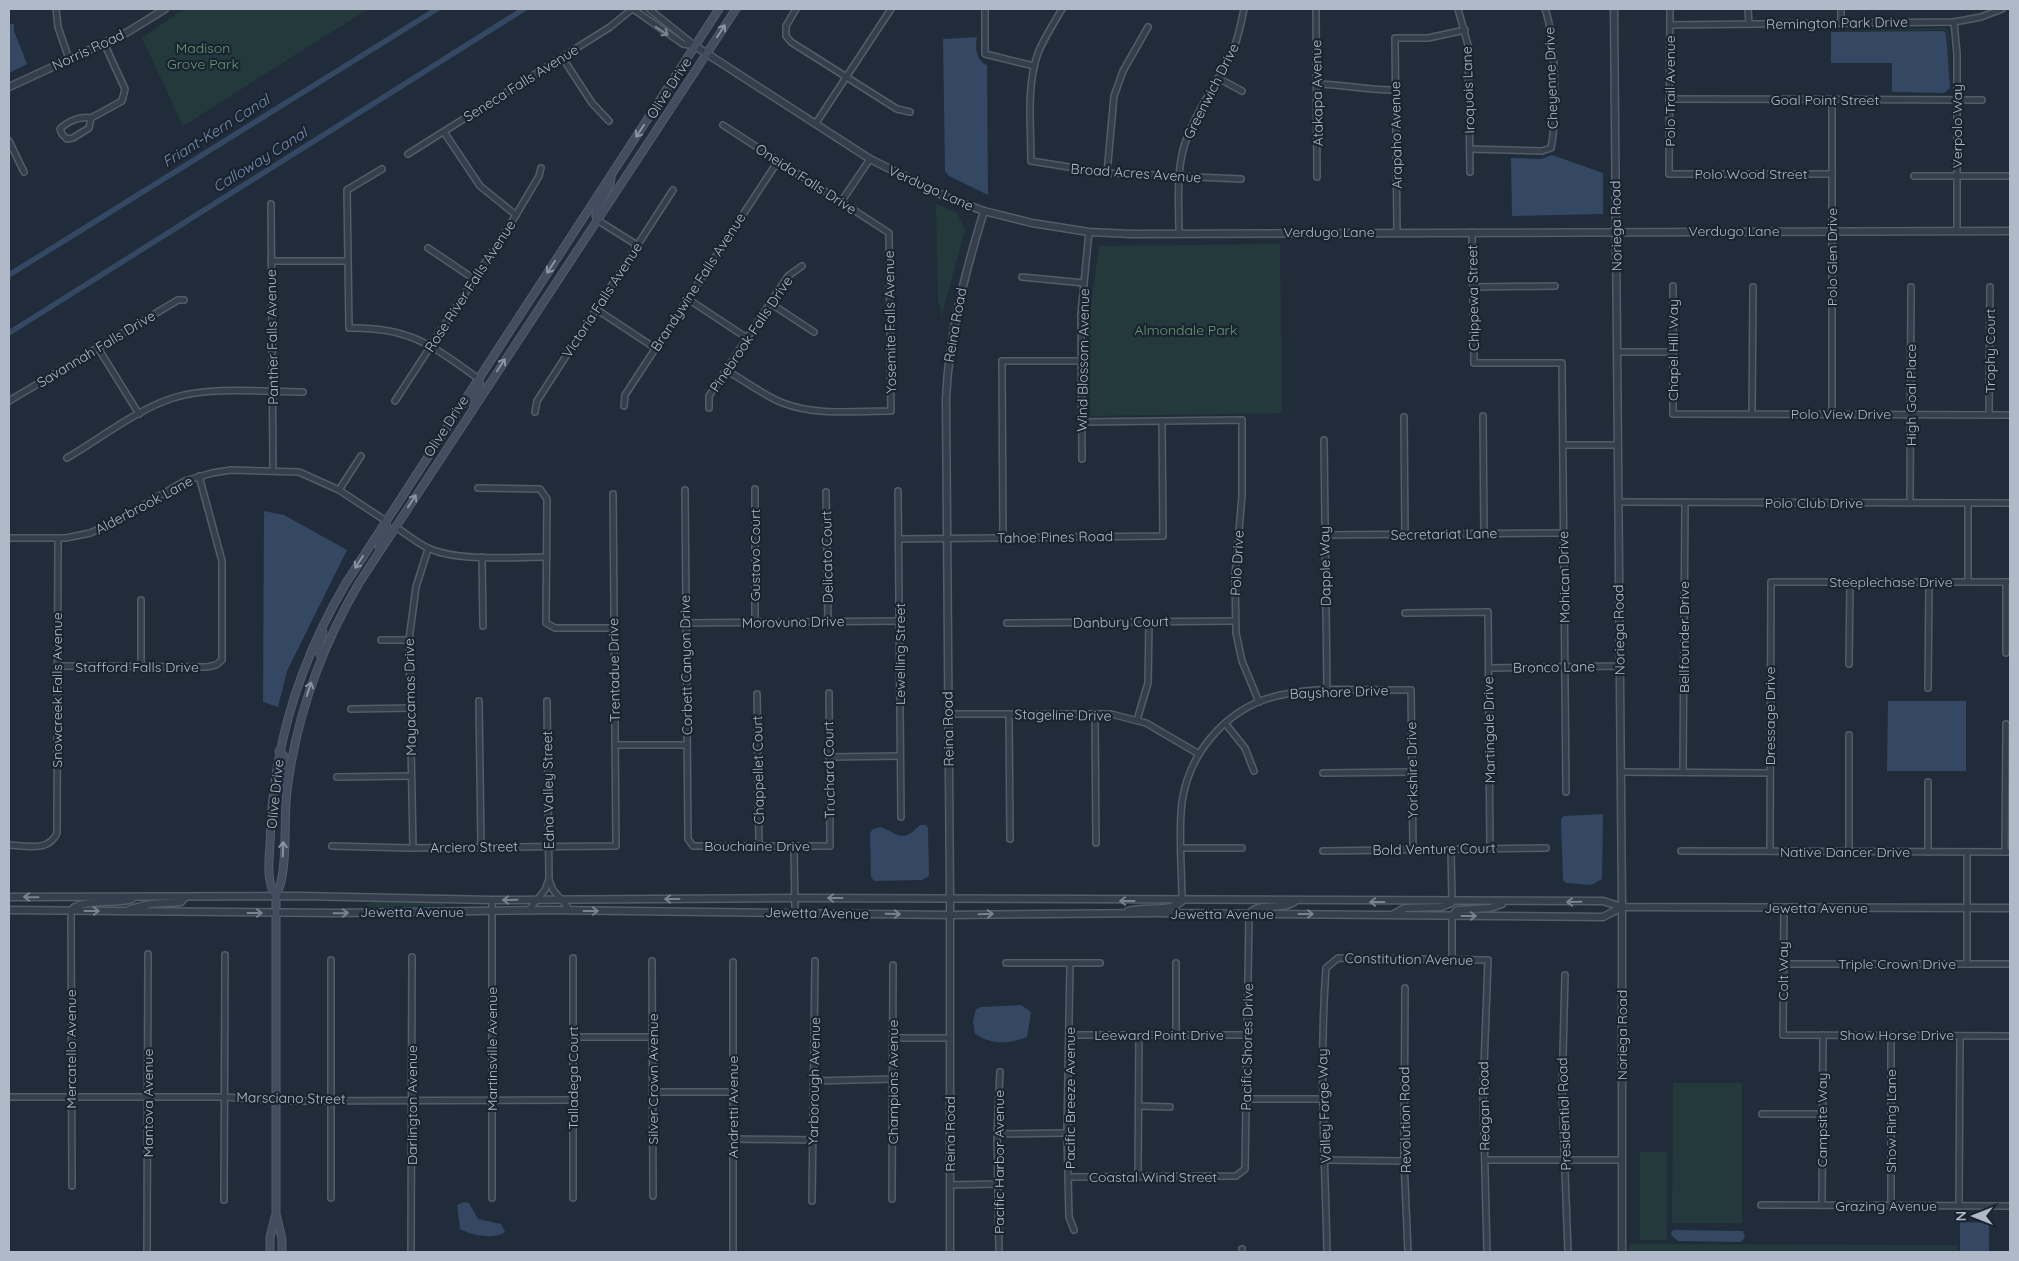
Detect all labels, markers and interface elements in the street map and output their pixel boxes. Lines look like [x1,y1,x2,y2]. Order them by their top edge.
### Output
street label: Remington Park Drive [1766,13,1908,33]
one-way arrow [716,24,726,38]
street label: Norris Road [49,25,127,75]
one-way arrow [655,26,669,36]
street label: Cheyenne Drive [1540,26,1562,129]
street label: Polo Trail Avenue [1661,35,1679,147]
park label: Madison Grove Park [167,39,239,73]
street label: Atakapa Avenue [1307,39,1327,147]
street label: Seneca Falls Avenue [460,40,582,126]
street label: Greenwich Drive [1179,40,1243,142]
street label: Iroquois Lane [1457,46,1479,134]
street label: Olive Drive [642,54,696,122]
street label: Arapaho Avenue [1386,81,1406,189]
street label: Verpolo Way [1948,84,1966,168]
water label: Friant-Kern Canal [159,89,274,171]
street label: Goal Point Street [1771,91,1879,109]
water label: Calloway Canal [209,122,312,196]
one-way arrow [635,124,645,138]
street label: Oneida Falls Drive [752,140,860,219]
street label: Broad Acres Avenue [1070,159,1202,187]
street label: Verdugo Lane [886,161,976,215]
street label: Polo Wood Street [1695,165,1808,183]
street label: Noriega Road [1606,181,1626,271]
street label: Polo Glen Drive [1823,208,1841,306]
street label: Brandywine Falls Avenue [646,209,750,355]
street label: Rose River Falls Avenue [421,217,519,355]
street label: Verdugo Lane [1688,222,1780,240]
street label: Verdugo Lane [1283,223,1375,241]
street label: Victoria Falls Avenue [558,239,646,361]
street label: Chippewa Street [1463,245,1483,351]
street label: Yosemite Falls Avenue [880,250,900,394]
one-way arrow [546,260,556,274]
street label: Panther Falls Avenue [262,269,282,405]
street label: Pinebrook Falls Drive [706,273,796,395]
street label: Reina Road [940,286,970,364]
street label: Wind Blossom Avenue [1073,288,1093,432]
street label: Chapel Hill Way [1664,299,1682,401]
street label: Savannah Falls Drive [33,306,159,392]
street label: Trophy Court [1981,308,1999,394]
park label: Almondale Park [1134,321,1238,339]
street label: High Goal Place [1902,344,1920,446]
one-way arrow [496,359,506,373]
street label: Olive Drive [419,392,473,460]
street label: Polo View Drive [1791,405,1891,423]
street label: Alderbrook Lane [92,472,196,538]
street label: Polo Club Drive [1765,494,1863,512]
one-way arrow [408,495,418,509]
street label: Gustavo Court [746,508,764,601]
street label: Delicato Court [817,510,837,604]
street label: Secretariat Lane [1391,524,1498,544]
street label: Dapple Way [1315,526,1335,606]
street label: Tahoe Pines Road [997,527,1113,547]
street label: Polo Drive [1226,530,1248,596]
street label: Mohican Drive [1554,531,1574,623]
one-way arrow [354,554,364,568]
street label: Steeplechase Drive [1829,573,1953,591]
street label: Bellfounder Drive [1675,581,1693,693]
street label: Noriega Road [1609,585,1629,675]
street label: Corbett Canyon Drive [676,595,696,735]
street label: Lewelling Street [891,603,909,705]
street label: Snowcreek Falls Avenue [48,612,66,768]
street label: Morovuno Drive [741,612,845,632]
street label: Danbury Court [1073,612,1169,632]
street label: Trentadue Drive [604,618,624,722]
street label: Mayacamas Drive [400,638,420,756]
street label: Bronco Lane [1513,657,1595,677]
street label: Stafford Falls Drive [75,658,199,676]
street label: Dressage Drive [1761,667,1779,765]
street label: Martingale Drive [1479,676,1499,784]
street label: Bayshore Drive [1289,681,1389,703]
one-way arrow [305,682,315,698]
street label: Reina Road [938,691,958,767]
street label: Stageline Drive [1014,705,1112,725]
street label: Chappellet Court [748,715,768,825]
street label: Truchard Court [819,721,839,819]
street label: Yorkshire Drive [1402,721,1422,818]
street label: Edna Valley Street [538,730,558,849]
street label: Olive Drive [262,758,288,830]
street label: Arciero Street [430,837,518,857]
street label: Bouchaine Drive [704,837,810,855]
street label: Bold Venture Court [1372,839,1496,859]
one-way arrow [278,841,288,858]
street label: Native Dancer Drive [1780,843,1910,861]
one-way arrow [24,892,40,902]
one-way arrow [827,893,844,903]
one-way arrow [665,894,681,904]
one-way arrow [502,895,518,904]
one-way arrow [1119,896,1135,906]
one-way arrow [1369,897,1385,907]
one-way arrow [1566,897,1582,907]
street label: Jewetta Avenue [1764,899,1868,917]
street label: Jewetta Avenue [360,903,464,921]
street label: Jewetta Avenue [765,903,869,923]
street label: Jewetta Avenue [1170,905,1274,923]
one-way arrow [84,906,100,916]
one-way arrow [582,906,598,916]
one-way arrow [246,908,263,918]
one-way arrow [332,908,348,918]
one-way arrow [884,909,901,919]
one-way arrow [1298,909,1314,919]
one-way arrow [978,910,994,919]
one-way arrow [1460,911,1477,921]
street label: Colt Way [1774,941,1792,1001]
street label: Constitution Avenue [1345,949,1474,969]
street label: Triple Crown Drive [1838,955,1956,973]
street label: Pacific Shores Drive [1237,983,1257,1111]
street label: Martinsville Avenue [483,987,501,1111]
street label: Mercatello Avenue [62,989,80,1109]
street label: Noriega Road [1613,990,1631,1080]
street label: Silver Crown Avenue [644,1013,662,1145]
street label: Yarborough Avenue [804,1017,824,1145]
street label: Champions Avenue [884,1020,902,1144]
street label: Talladega Court [564,1026,582,1130]
street label: Leeward Point Drive [1094,1026,1224,1044]
street label: Show Horse Drive [1840,1026,1954,1044]
street label: Pacific Breeze Avenue [1061,1027,1079,1169]
street label: Darlington Avenue [403,1045,421,1165]
street label: Valley Forge Way [1313,1048,1335,1164]
street label: Mantova Avenue [139,1049,157,1157]
street label: Andretti Avenue [724,1056,742,1158]
street label: Presidential Road [1553,1057,1575,1171]
street label: Reagan Road [1474,1061,1494,1151]
street label: Revolution Road [1395,1066,1415,1174]
street label: Show Ring Lane [1882,1069,1900,1173]
street label: Campsite Way [1813,1073,1831,1167]
street label: Marsciano Street [236,1088,346,1108]
street label: Pacific Harbor Avenue [990,1090,1008,1234]
street label: Reina Road [941,1096,959,1172]
street label: Coastal Wind Street [1089,1168,1217,1186]
north arrow [1949,1191,1999,1241]
street label: Grazing Avenue [1835,1197,1937,1215]
text: N [1952,1211,1970,1221]

